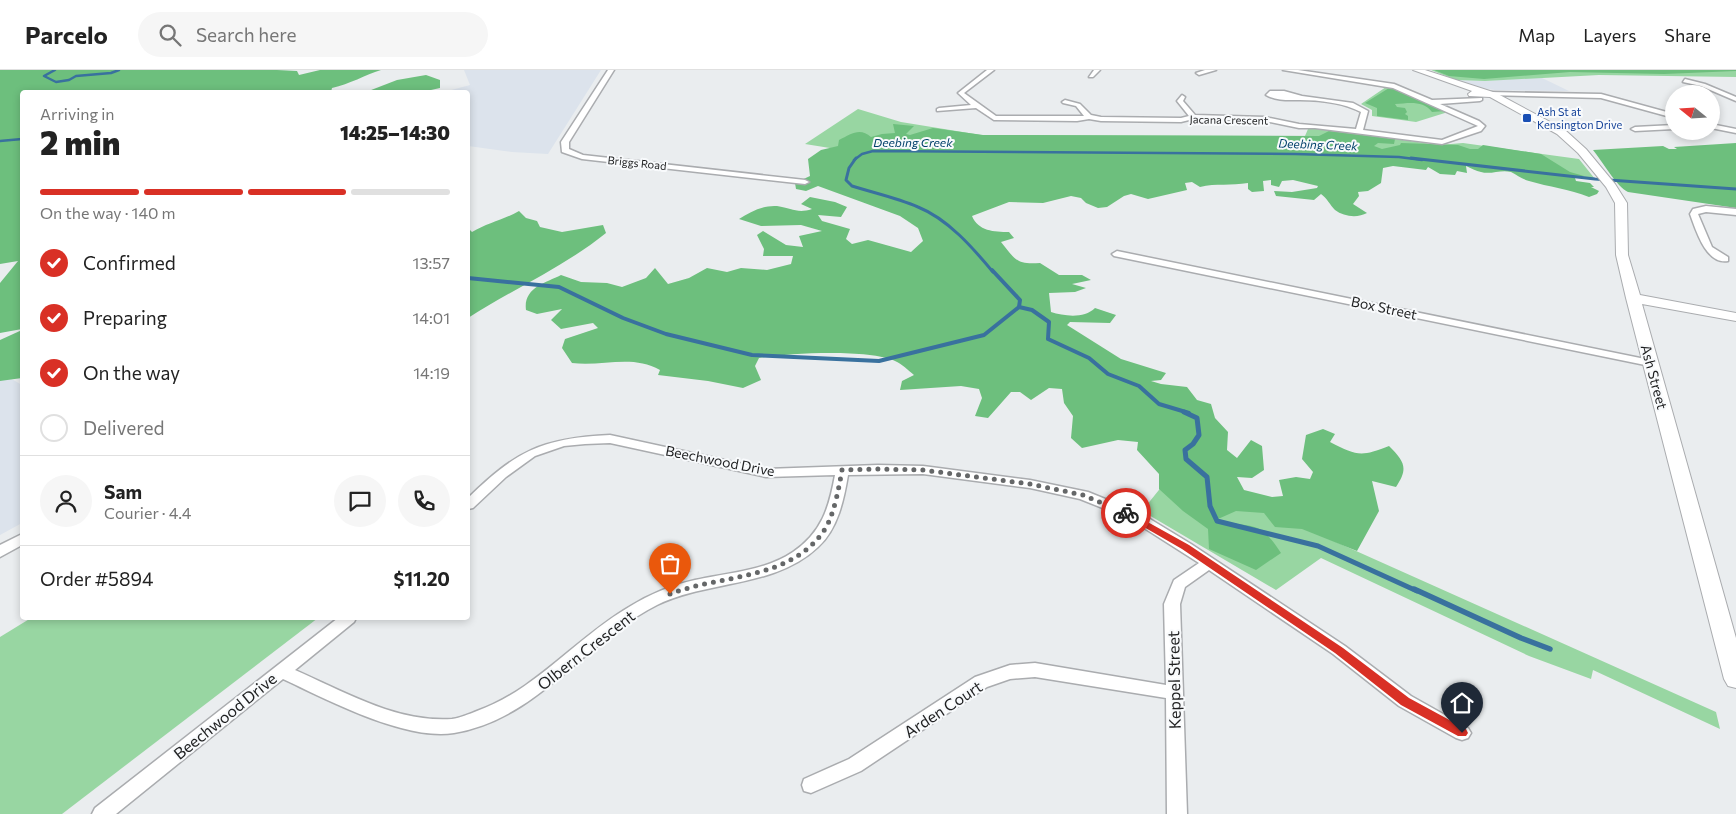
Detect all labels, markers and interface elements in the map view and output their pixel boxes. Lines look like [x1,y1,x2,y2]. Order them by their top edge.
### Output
search box [138,12,488,57]
text: Parcelo [25,20,108,49]
icon: search [156,21,184,49]
text: Search here [196,23,296,46]
text: Map [1518,24,1555,46]
text: Layers [1583,24,1636,46]
text: Share [1664,24,1711,46]
north arrow [1665,85,1720,140]
map controls [1665,85,1720,140]
text: Arriving in [40,104,114,123]
place label: Ash St at Kensington Drive [1537,105,1622,131]
street label: Jacana Crescent [1189,112,1269,128]
marker: Ash St at Kensington Drive [1521,112,1533,124]
text: 14:25–14:30 [340,121,450,144]
text: 2 min [40,122,120,162]
water label: Deebing Creek [873,135,953,149]
water label: Deebing Creek [1278,136,1358,152]
street label: Briggs Road [607,153,667,172]
text: On the way · 140 m [40,203,175,222]
icon: check [40,249,68,277]
text: Confirmed [83,251,176,274]
text: 13:57 [413,253,450,272]
street label: Box Street [1350,292,1419,323]
icon: check [40,304,68,332]
text: Preparing [83,306,167,329]
text: 14:01 [413,308,450,327]
street label: Ash Street [1638,343,1671,411]
icon: check [40,359,68,387]
text: On the way [83,361,180,384]
text: 14:19 [413,363,450,382]
text: Delivered [83,416,164,439]
street label: Beechwood Drive [664,442,776,479]
button: person [40,475,92,527]
button: chat [334,475,386,527]
button: phone [398,475,450,527]
text: Sam [104,480,142,503]
courier [1101,488,1151,538]
icon: bike [1112,499,1140,527]
text: Courier · 4.4 [104,503,191,522]
pin [649,543,691,594]
icon: bag [656,550,684,578]
text: Order #5894 [40,567,153,590]
text: $11.20 [394,567,450,590]
street label: Olbern Crescent [533,605,639,694]
street label: Keppel Street [1163,630,1184,729]
street label: Beechwood Drive [169,668,280,763]
street label: Arden Court [900,676,986,741]
pin [1441,682,1483,733]
icon: home [1448,689,1476,717]

